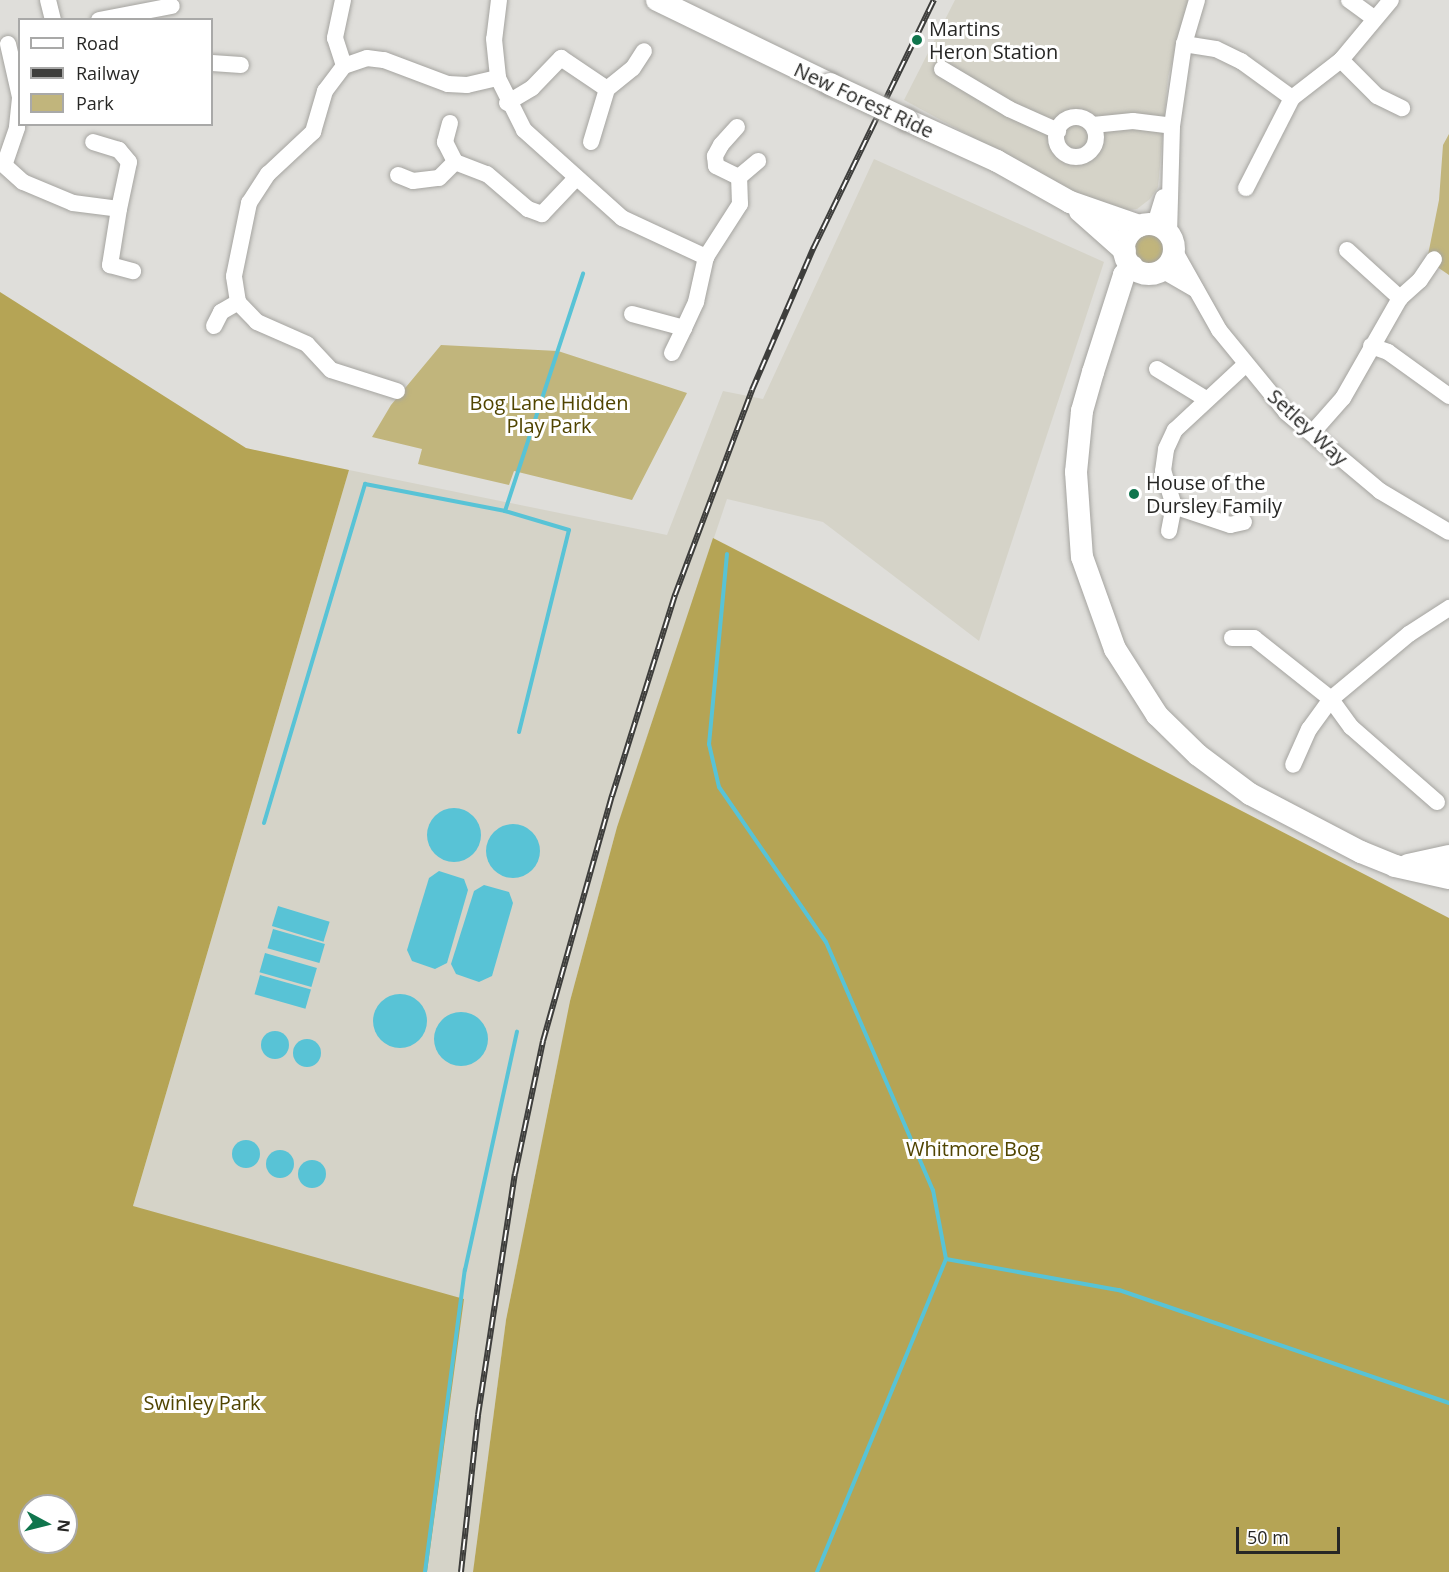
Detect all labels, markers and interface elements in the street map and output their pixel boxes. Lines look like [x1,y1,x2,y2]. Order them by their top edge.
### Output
place label: Martins Heron Station [929,16,1058,63]
legend [18,18,213,126]
text: Road [76,31,119,55]
marker: Martins Heron Station [910,33,924,47]
street label: New Forest Ride [790,57,938,143]
text: Railway [76,61,139,85]
text: Park [76,91,114,115]
street label: Setley Way [1263,384,1353,470]
park label: Bog Lane Hidden Play Park [469,391,629,438]
place label: House of the Dursley Family [1146,470,1282,517]
marker: House of the Dursley Family [1127,487,1141,501]
park label: Whitmore Bog [906,1136,1040,1160]
park label: Swinley Park [143,1390,261,1414]
north arrow [18,1494,78,1554]
scale bar [1239,1515,1342,1553]
text: N [52,1518,76,1534]
text: 50 m [1247,1525,1289,1549]

